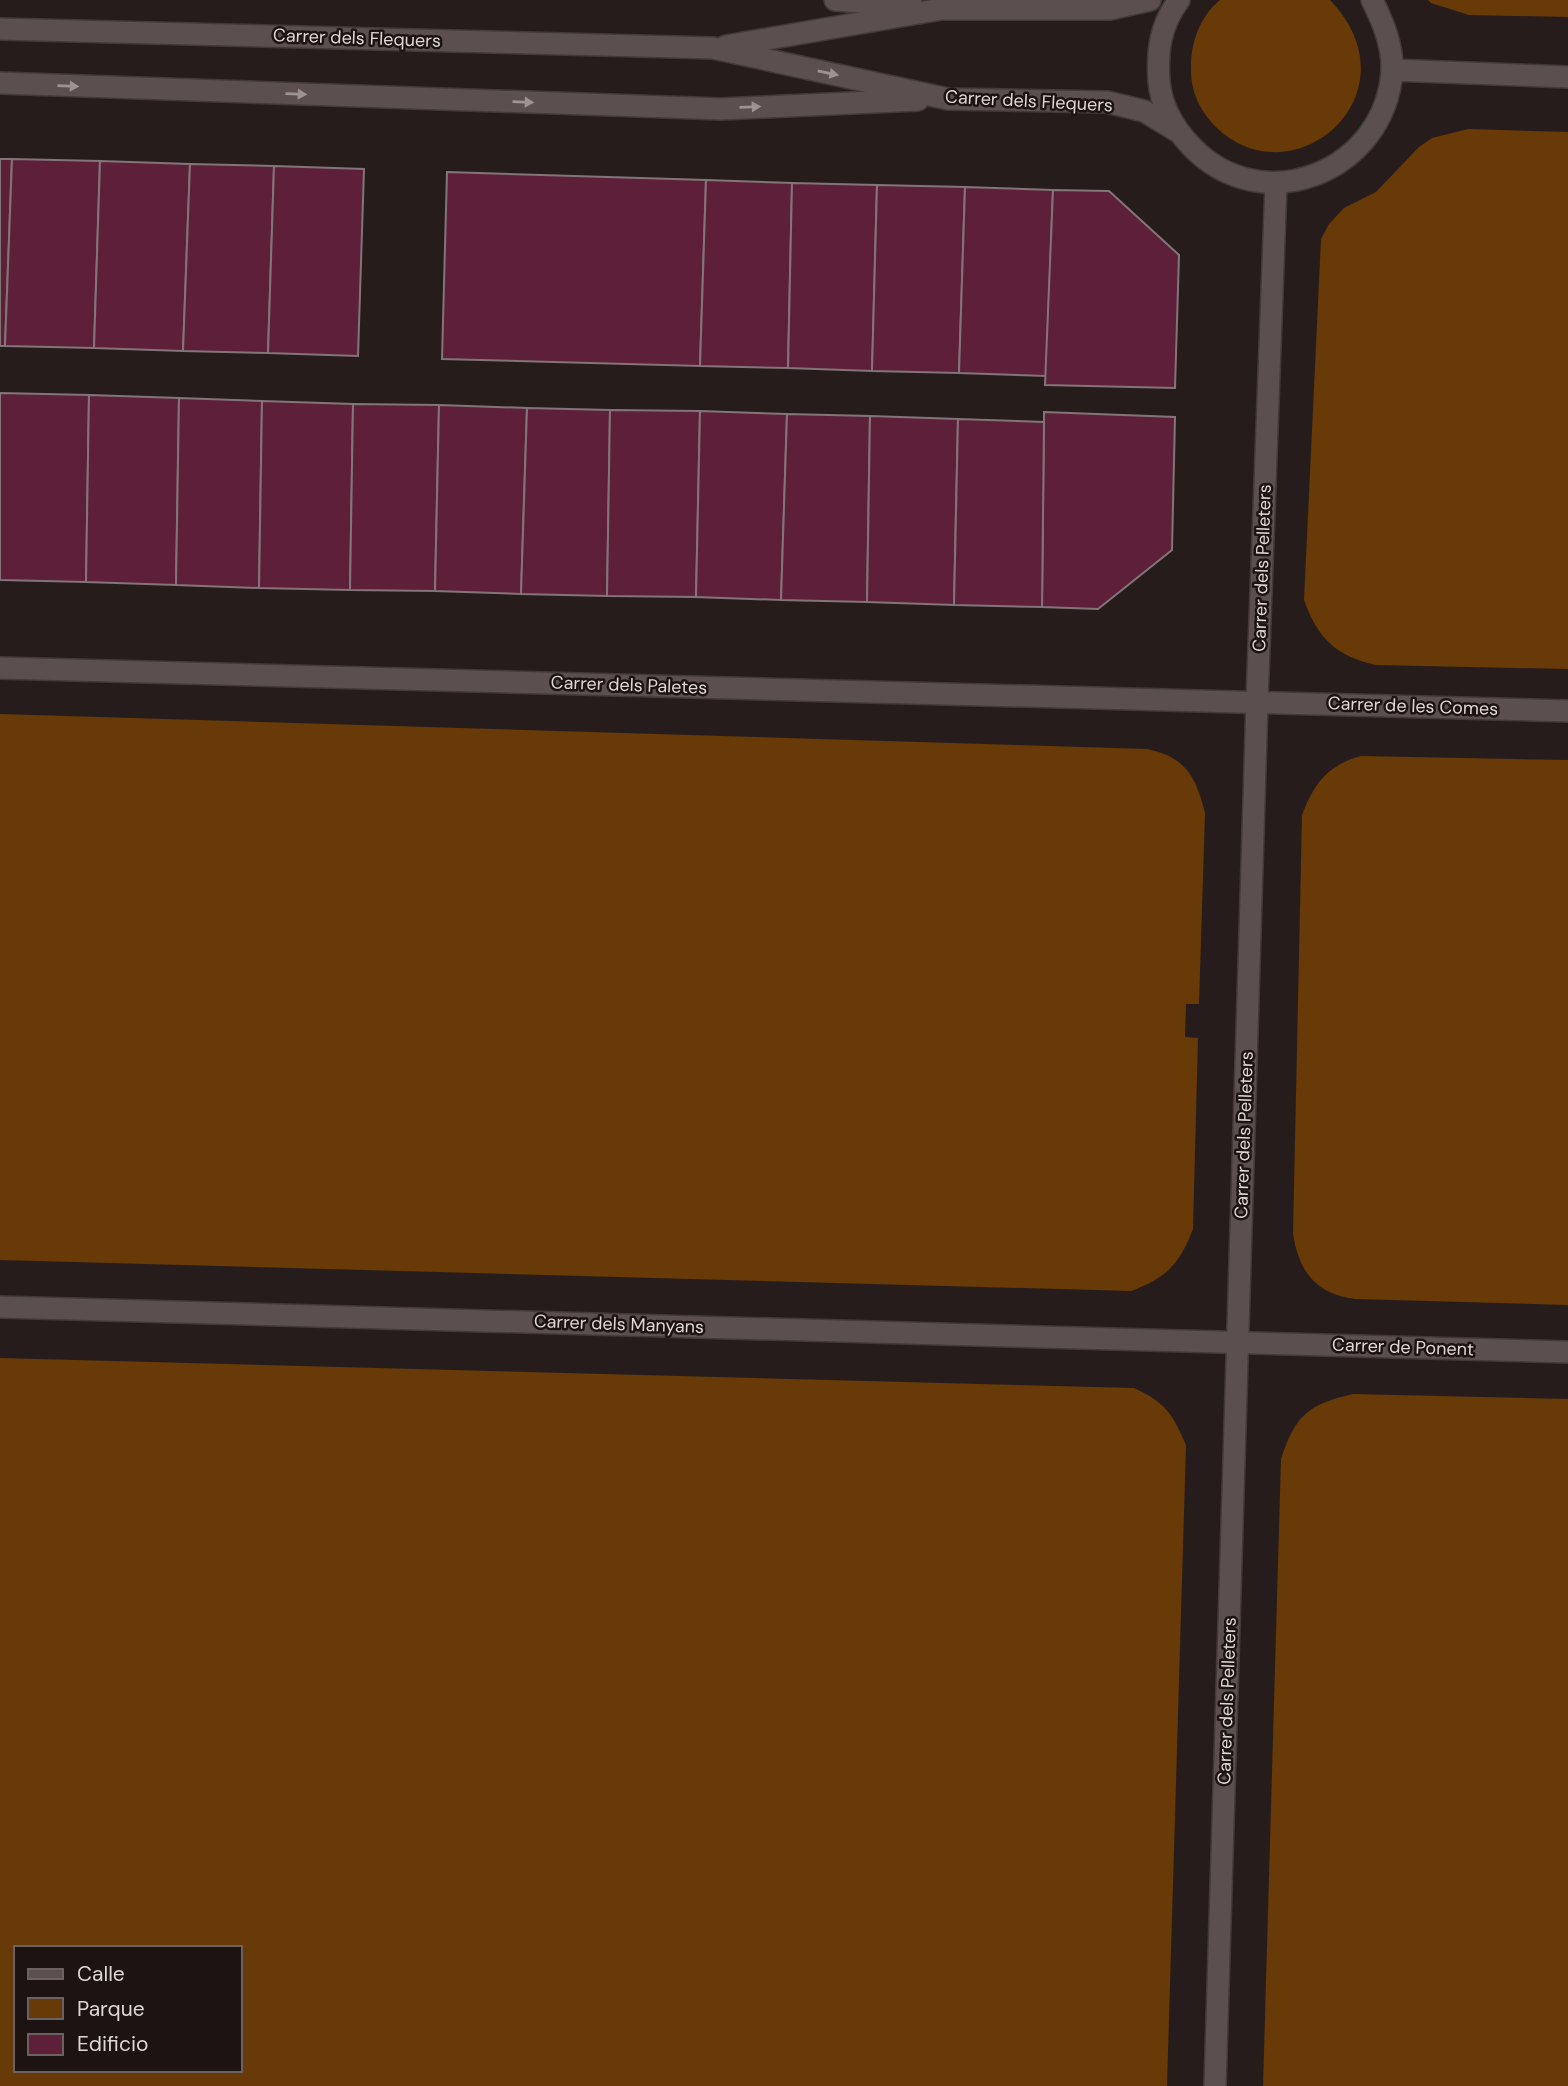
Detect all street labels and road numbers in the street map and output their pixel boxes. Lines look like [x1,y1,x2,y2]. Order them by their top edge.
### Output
street label: Carrer dels Flequers [273,23,441,53]
street label: Carrer dels Flequers [944,85,1114,117]
street label: Carrer dels Pelleters [1247,484,1277,652]
street label: Carrer dels Paletes [550,670,708,700]
street label: Carrer de les Comes [1327,691,1499,721]
street label: Carrer dels Pelleters [1229,1051,1259,1219]
street label: Carrer dels Manyans [533,1309,705,1339]
street label: Carrer de Ponent [1332,1333,1474,1361]
street label: Carrer dels Pelleters [1212,1617,1242,1785]

